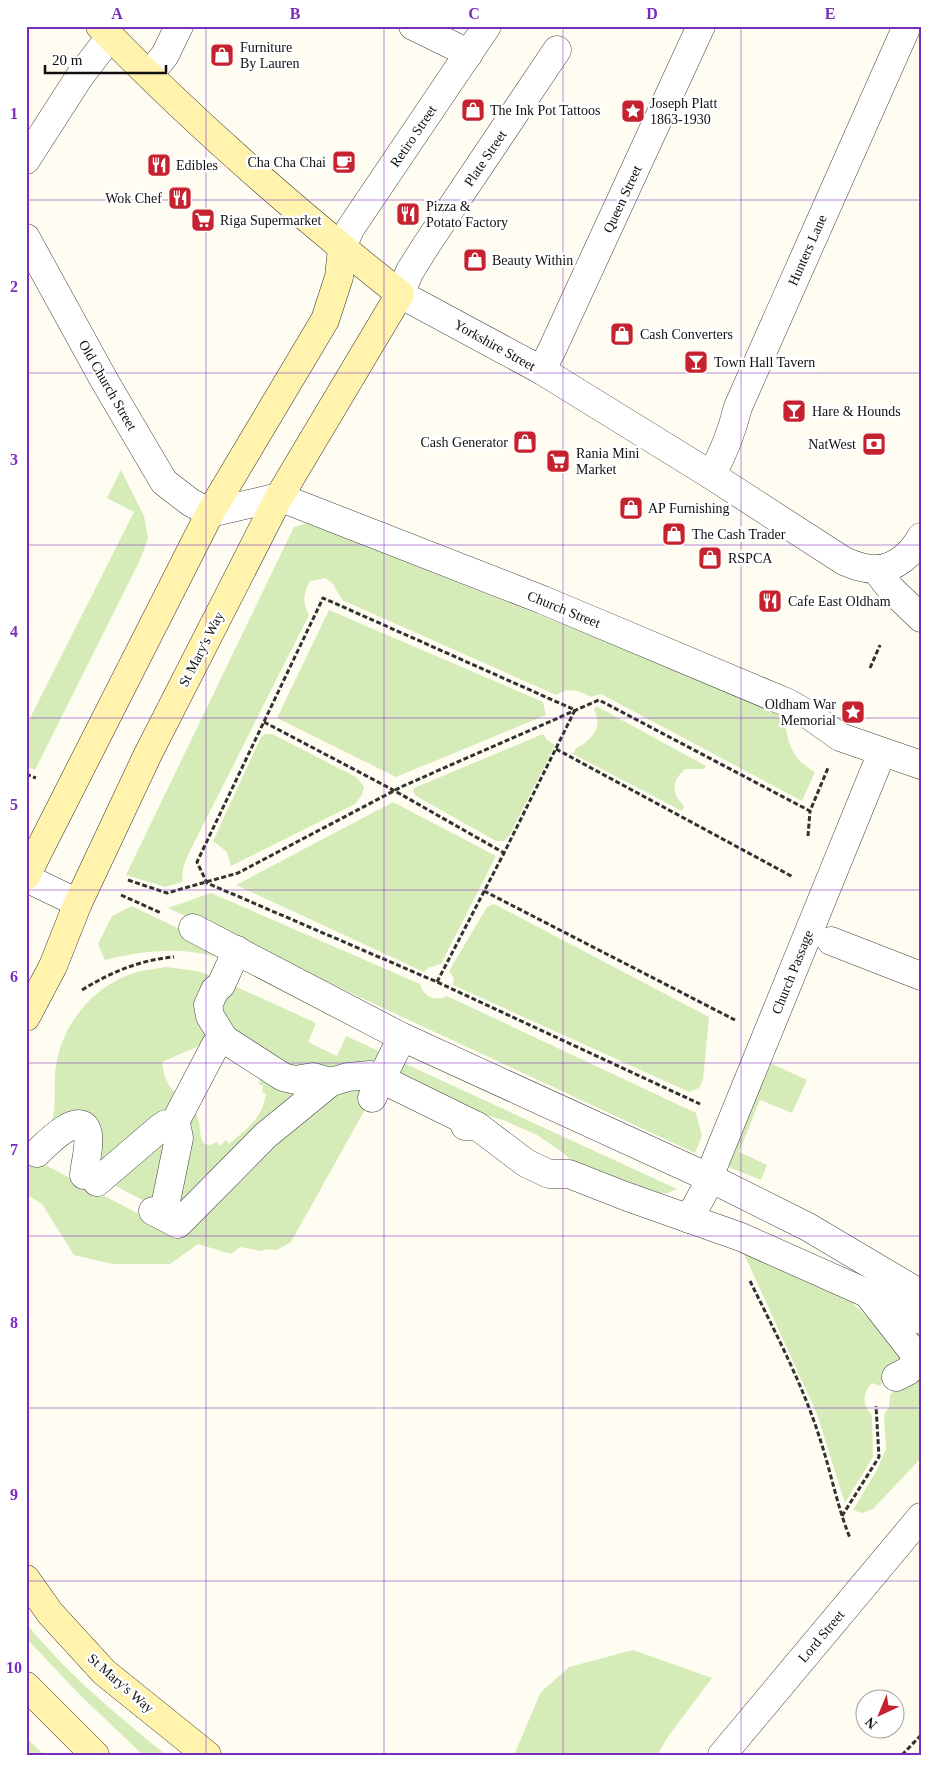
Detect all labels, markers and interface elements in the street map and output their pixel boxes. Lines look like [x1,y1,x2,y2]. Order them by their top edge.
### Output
text: A [111,5,123,22]
text: B [290,5,301,22]
text: C [468,5,480,22]
text: D [646,5,658,22]
text: E [825,5,835,22]
place label: Furniture By Lauren [240,40,299,71]
scale bar [45,42,166,74]
shop icon: Furniture By Lauren [209,42,235,68]
text: 20 m [52,52,83,68]
place label: Joseph Platt 1863-1930 [650,96,717,127]
shop icon: The Ink Pot Tattoos [460,97,486,123]
place icon: Joseph Platt 1863-1930 [620,98,646,124]
street label: Retiro Street [387,103,440,170]
place label: The Ink Pot Tattoos [490,103,600,118]
text: 1 [10,105,18,122]
street label: Plate Street [461,127,510,189]
cafe icon: Cha Cha Chai [331,149,357,175]
restaurant icon: Edibles [146,152,172,178]
place label: Cha Cha Chai [247,155,326,170]
place label: Edibles [176,158,218,173]
street label: Queen Street [600,163,645,235]
restaurant icon: Wok Chef [167,185,193,211]
place label: Wok Chef [105,191,162,206]
place label: Pizza & Potato Factory [426,199,508,230]
restaurant icon: Pizza & Potato Factory [395,201,421,227]
supermarket icon: Riga Supermarket [190,207,216,233]
place label: Riga Supermarket [220,213,322,228]
street label: Hunters Lane [785,213,830,288]
shop icon: Beauty Within [462,247,488,273]
place label: Beauty Within [492,253,573,268]
text: 2 [10,278,18,295]
street label: Yorkshire Street [451,317,538,374]
shop icon: Cash Converters [609,321,635,347]
place label: Cash Converters [640,327,733,342]
street label: Old Church Street [76,337,140,433]
bar icon: Town Hall Tavern [683,349,709,375]
place label: Town Hall Tavern [714,355,815,370]
bar icon: Hare & Hounds [781,398,807,424]
place label: Hare & Hounds [812,404,901,419]
shop icon: Cash Generator [512,429,538,455]
bank icon: NatWest [861,431,887,457]
place label: Cash Generator [421,435,508,450]
place label: NatWest [808,437,856,452]
place label: Rania Mini Market [576,446,639,477]
supermarket icon: Rania Mini Market [545,448,571,474]
text: 3 [10,451,18,468]
shop icon: AP Furnishing [618,495,644,521]
place label: AP Furnishing [648,501,730,516]
shop icon: The Cash Trader [661,521,687,547]
place label: The Cash Trader [692,527,786,542]
shop icon: RSPCA [697,545,723,571]
place label: RSPCA [728,551,773,566]
street label: Church Street [525,588,603,631]
restaurant icon: Cafe East Oldham [757,588,783,614]
place label: Cafe East Oldham [788,594,891,609]
street label: St Mary's Way [176,609,227,689]
text: 4 [10,623,18,640]
place label: Oldham War Memorial [765,697,836,728]
place icon: Oldham War Memorial [840,699,866,725]
text: 5 [10,796,18,813]
street label: Church Passage [769,928,816,1016]
text: 6 [10,968,18,985]
text: 7 [10,1141,18,1158]
text: 8 [10,1314,18,1331]
text: 9 [10,1486,18,1503]
street label: Lord Street [795,1607,848,1665]
street label: St Mary's Way [85,1651,157,1716]
text: 10 [6,1659,22,1676]
north arrow [854,1688,904,1738]
text: N [862,1714,880,1732]

